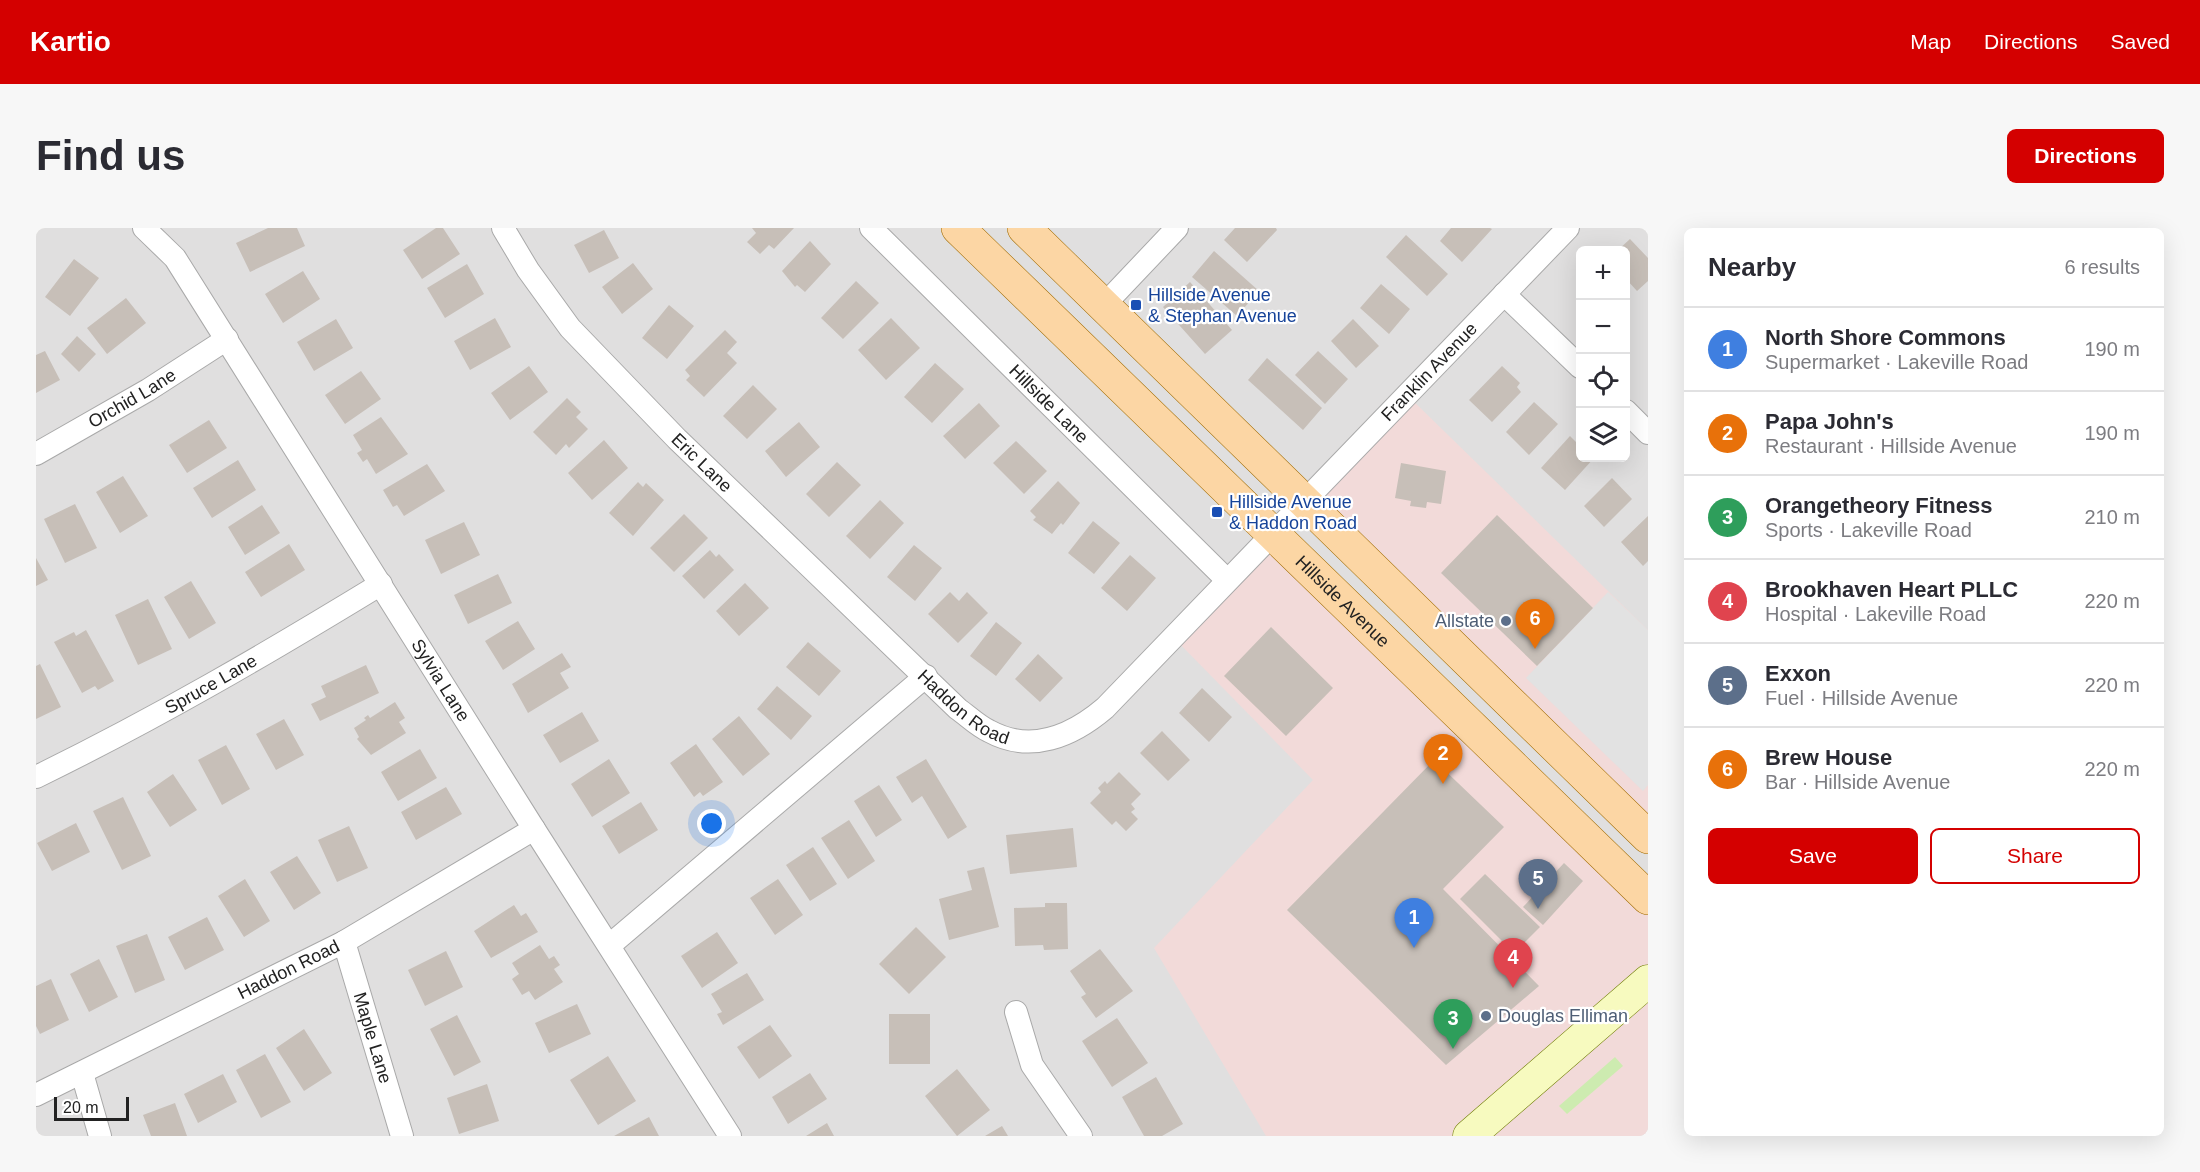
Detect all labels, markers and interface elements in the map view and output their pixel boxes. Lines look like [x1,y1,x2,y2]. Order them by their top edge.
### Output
text: Kartio [30,26,111,57]
text: Map [1910,30,1951,53]
text: Directions [1984,30,2077,53]
text: Saved [2110,30,2170,53]
button: Directions [2007,129,2164,183]
text: Find us [36,132,185,179]
map controls [1576,246,1630,462]
button: + [1576,246,1630,300]
text: Nearby [1708,252,1796,282]
text: 6 results [2064,256,2140,278]
place label: Hillside Avenue & Stephan Avenue [1148,285,1297,326]
marker: Hillside Avenue & Stephan Avenue [1129,298,1143,312]
button: − [1576,300,1630,354]
street label: Franklin Avenue [1377,319,1481,425]
text: North Shore Commons [1765,325,2006,350]
text: 1 [1722,338,1733,360]
text: 190 m [2084,338,2140,360]
text: Supermarket · Lakeville Road [1765,351,2028,373]
button: locate [1576,354,1630,408]
street label: Hillside Lane [1005,360,1092,447]
street label: Orchid Lane [85,365,180,432]
button: layers [1576,408,1630,462]
text: Papa John's [1765,409,1894,434]
text: 2 [1722,422,1733,444]
text: 190 m [2084,422,2140,444]
street label: Eric Lane [667,429,736,496]
text: Restaurant · Hillside Avenue [1765,435,2017,457]
place label: Hillside Avenue & Haddon Road [1229,492,1357,533]
text: Orangetheory Fitness [1765,493,1992,518]
marker: Hillside Avenue & Haddon Road [1210,505,1224,519]
text: 3 [1722,506,1733,528]
text: 210 m [2084,506,2140,528]
text: Sports · Lakeville Road [1765,519,1972,541]
street label: Hillside Avenue [1292,551,1394,651]
text: Brookhaven Heart PLLC [1765,577,2018,602]
text: 4 [1722,590,1733,612]
text: 220 m [2084,590,2140,612]
pin: 6 [1516,600,1554,649]
text: Hospital · Lakeville Road [1765,603,1986,625]
place label: Allstate [1435,611,1494,631]
marker: Allstate [1499,614,1513,628]
street label: Sylvia Lane [407,636,474,725]
street label: Spruce Lane [162,650,260,718]
text: Exxon [1765,661,1831,686]
street label: Haddon Road [914,666,1012,749]
text: 5 [1722,674,1733,696]
text: 220 m [2084,674,2140,696]
text: Fuel · Hillside Avenue [1765,687,1958,709]
pin: 2 [1424,734,1462,784]
text: Brew House [1765,745,1892,770]
text: 6 [1722,758,1733,780]
text: 220 m [2084,758,2140,780]
text: Bar · Hillside Avenue [1765,771,1950,793]
your location [697,809,726,838]
button: Save [1708,828,1918,884]
button: Share [1930,828,2140,884]
pin: 5 [1518,860,1558,909]
pin: 1 [1394,898,1434,948]
street label: Haddon Road [234,936,343,1003]
pin: 4 [1494,938,1532,988]
street label: Maple Lane [350,990,396,1086]
pin: 3 [1434,1000,1472,1049]
place label: Douglas Elliman [1498,1006,1628,1026]
marker: Douglas Elliman [1479,1009,1493,1023]
scale bar [54,1094,129,1122]
text: 20 m [63,1099,99,1116]

